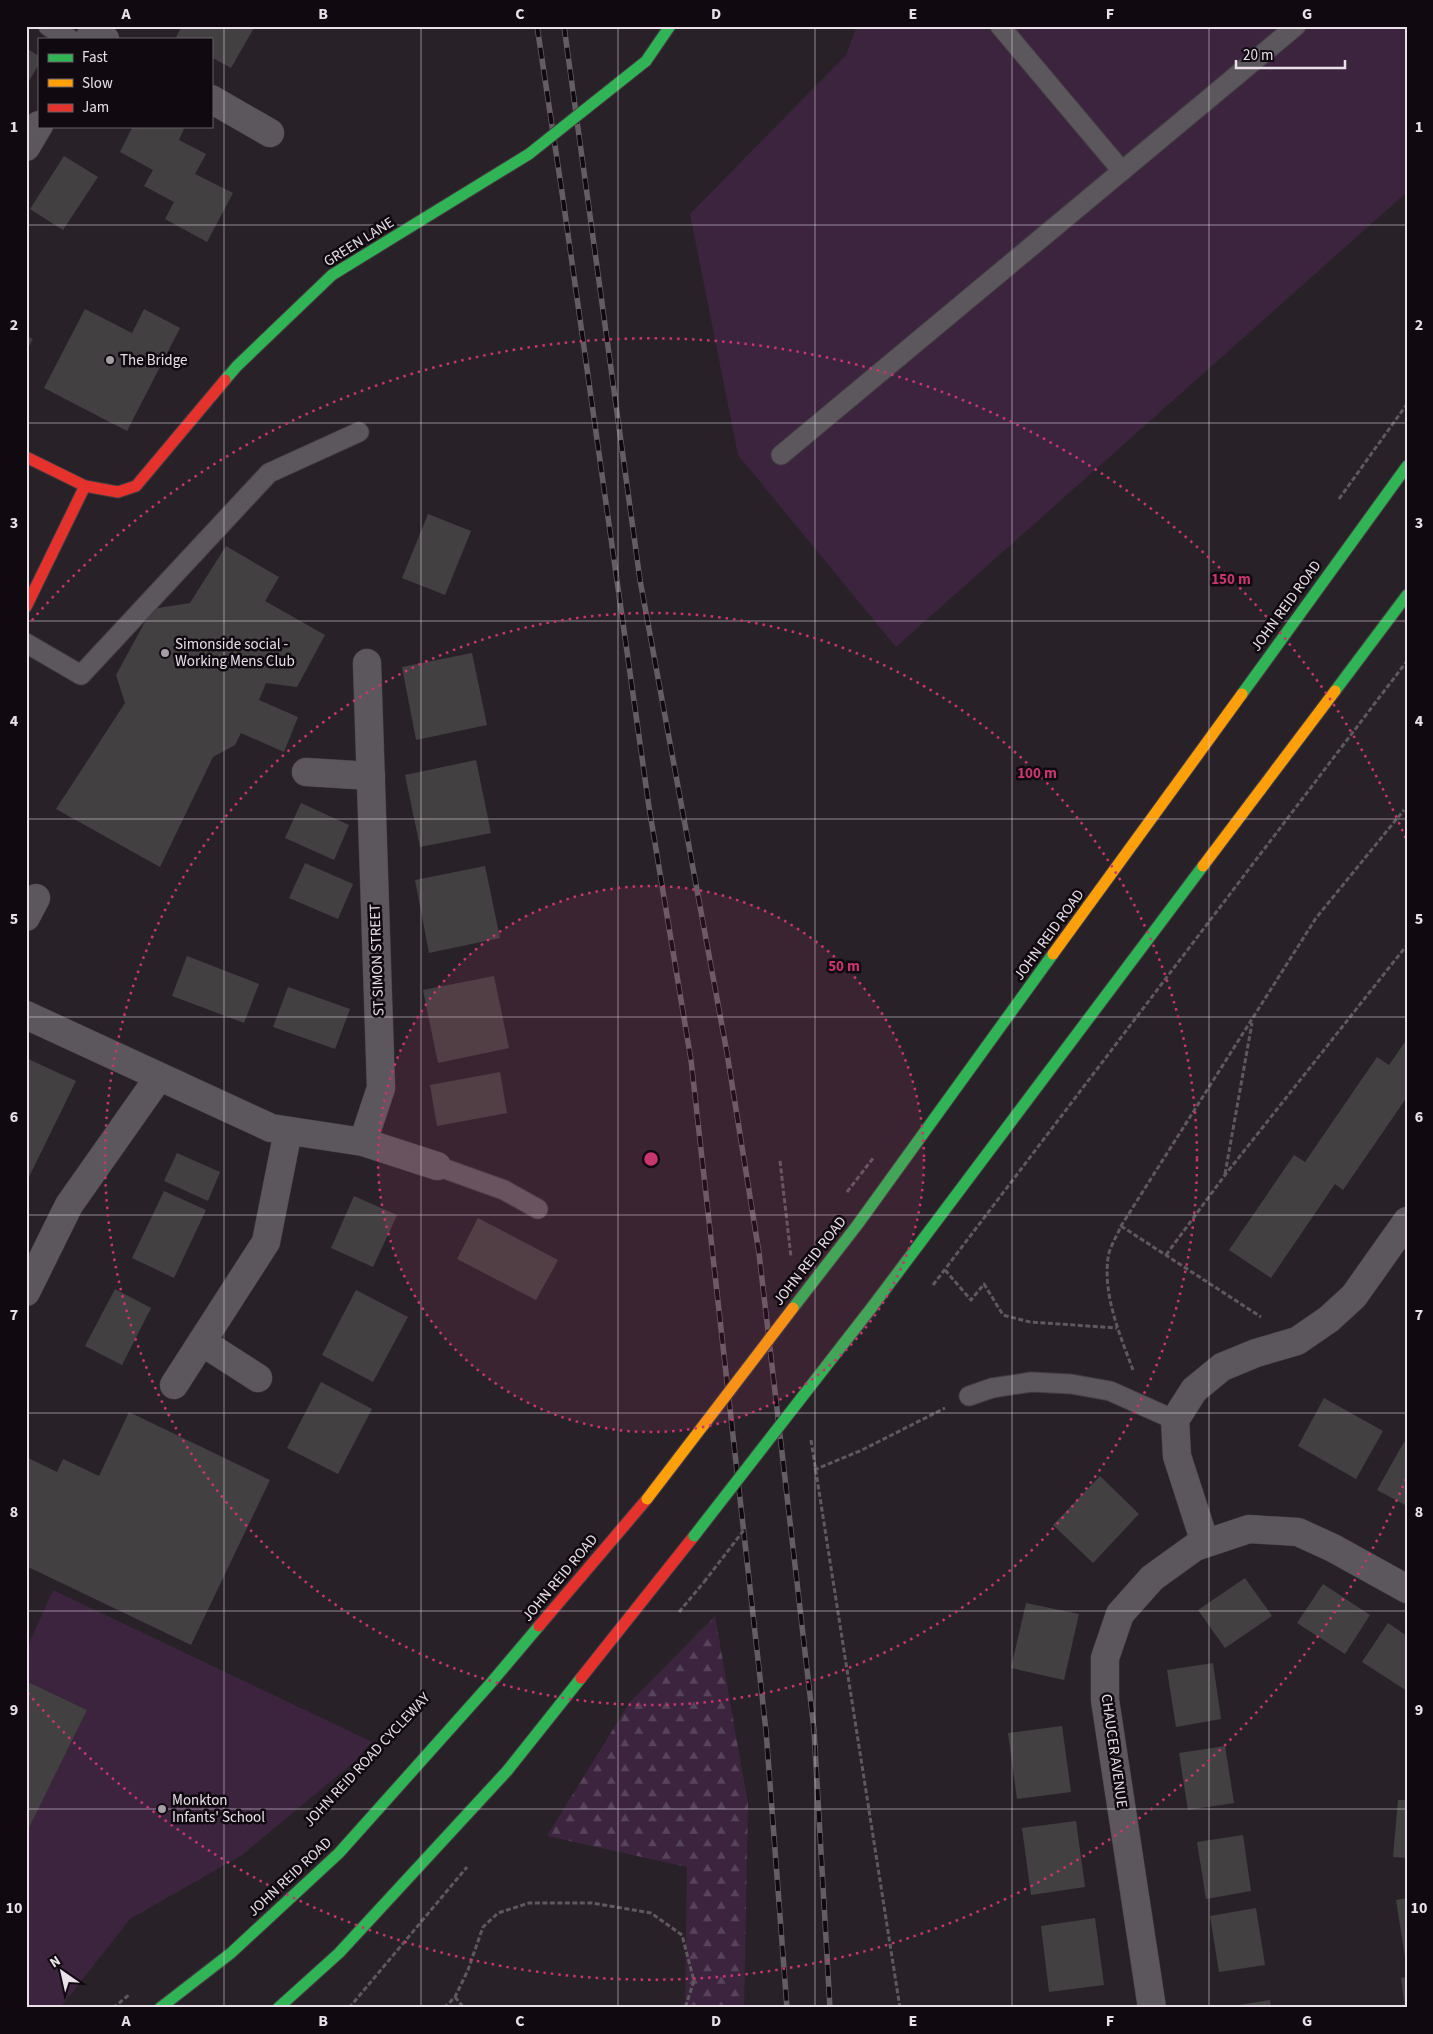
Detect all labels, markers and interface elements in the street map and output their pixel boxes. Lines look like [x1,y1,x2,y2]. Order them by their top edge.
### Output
text: A [120,3,131,25]
text: B [318,3,328,25]
text: C [515,3,525,25]
text: D [711,3,721,25]
text: E [909,3,917,25]
text: F [1106,3,1114,25]
text: G [1302,3,1312,25]
legend [38,38,212,128]
scale bar [1236,38,1344,70]
text: 20 m [1243,45,1273,66]
text: Fast [82,47,108,68]
text: Slow [82,73,113,94]
text: Jam [82,97,109,118]
text: 1 [10,116,18,138]
text: 1 [1415,116,1423,138]
street label: GREEN LANE [320,212,398,272]
text: 2 [10,314,18,336]
text: 2 [1415,314,1423,336]
place label: The Bridge [120,350,187,371]
marker: The Bridge [104,354,116,366]
text: 3 [10,512,18,534]
text: 3 [1415,512,1423,534]
street label: JOHN REID ROAD [1246,556,1326,656]
text: 150 m [1211,569,1251,590]
place label: Simonside social - Working Mens Club [175,634,295,672]
marker: Simonside social - Working Mens Club [159,647,171,659]
text: 4 [10,710,19,732]
text: 4 [1415,710,1424,732]
text: 100 m [1017,763,1057,784]
street label: JOHN REID ROAD [1009,885,1089,985]
street label: ST SIMON STREET [365,903,389,1017]
text: 5 [10,908,18,930]
text: 5 [1415,908,1423,930]
text: 50 m [828,956,860,977]
text: 6 [10,1106,18,1128]
text: 6 [1415,1106,1423,1128]
centre of rings [642,1150,660,1168]
street label: JOHN REID ROAD [768,1212,852,1310]
text: 7 [10,1304,18,1326]
text: 7 [1415,1304,1423,1326]
text: 8 [10,1501,18,1523]
text: 8 [1415,1501,1423,1523]
street label: JOHN REID ROAD [517,1530,603,1626]
street label: JOHN REID ROAD CYCLEWAY [299,1687,436,1832]
street label: CHAUCER AVENUE [1096,1693,1132,1809]
text: 9 [10,1699,18,1721]
text: 9 [1415,1699,1423,1721]
place label: Monkton Infants' School [172,1790,265,1828]
marker: Monkton Infants' School [156,1803,168,1815]
street label: JOHN REID ROAD [243,1833,337,1921]
text: 10 [6,1897,22,1919]
text: 10 [1411,1897,1427,1919]
north arrow [38,1946,88,1996]
text: N [46,1951,65,1973]
text: A [120,2010,131,2032]
text: B [318,2010,328,2032]
text: C [515,2010,525,2032]
text: D [711,2010,721,2032]
text: E [909,2010,917,2032]
text: F [1106,2010,1114,2032]
text: G [1302,2010,1312,2032]

